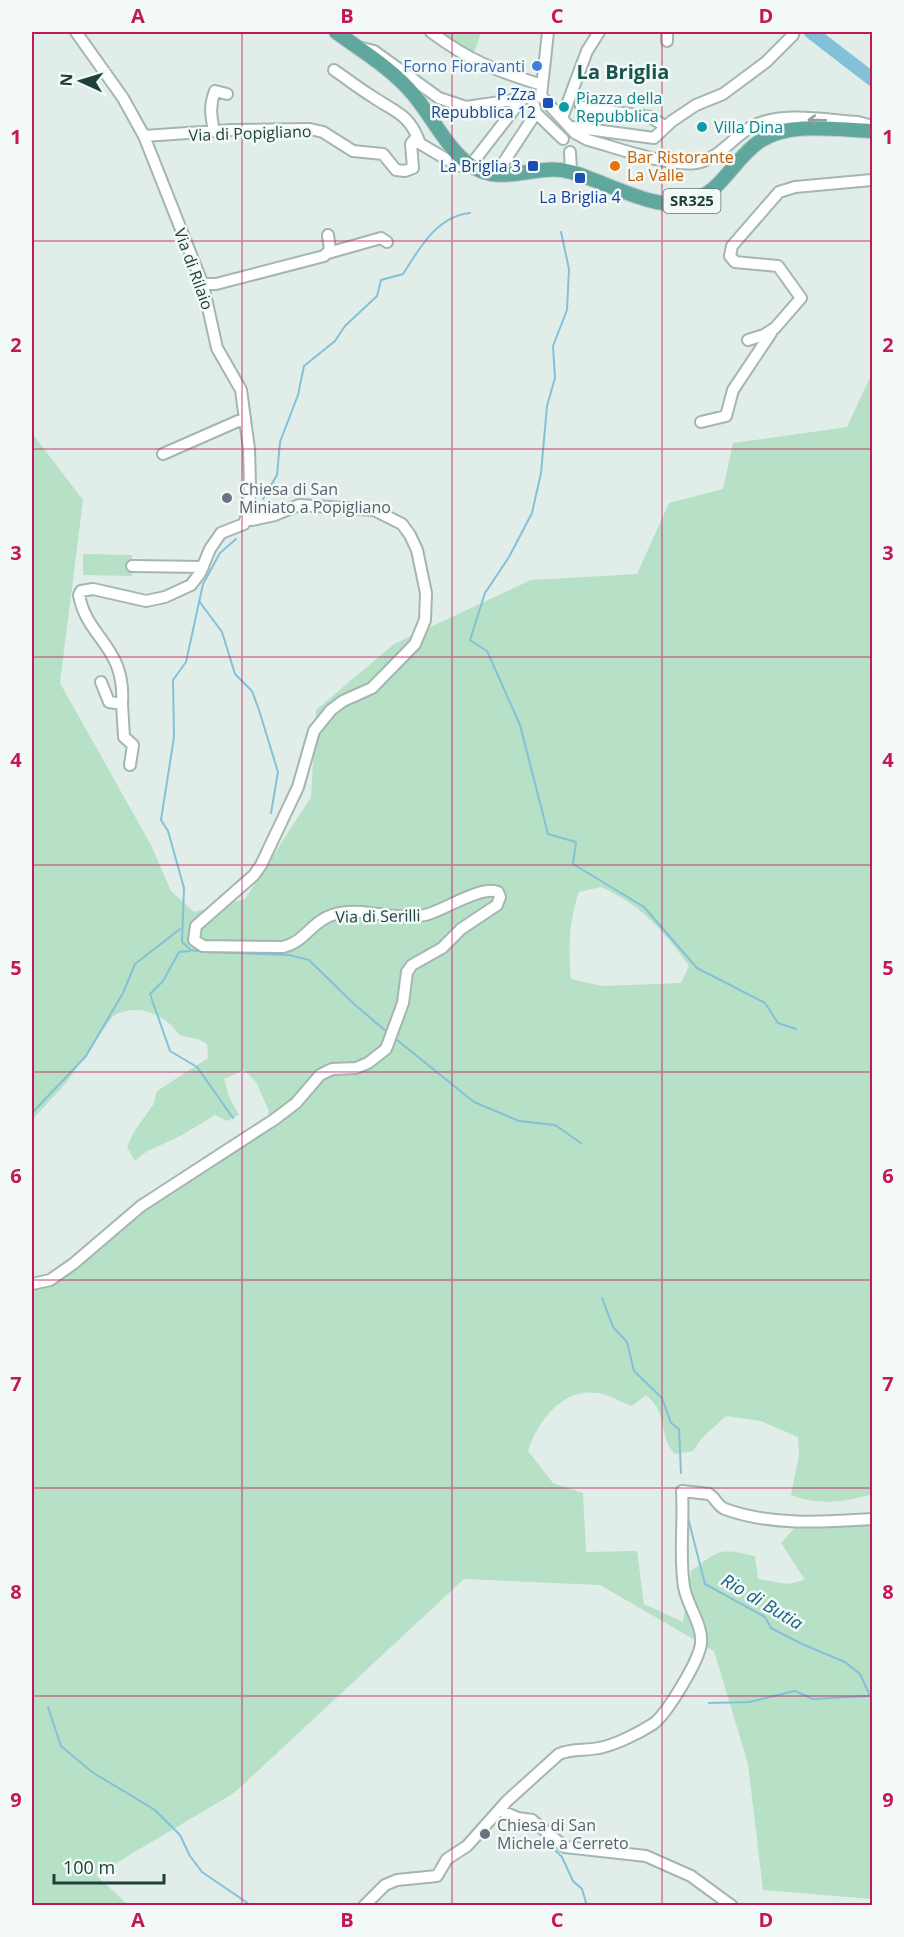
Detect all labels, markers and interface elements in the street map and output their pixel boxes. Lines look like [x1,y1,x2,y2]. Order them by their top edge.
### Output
text: A [131,2,145,29]
text: B [340,2,354,29]
text: C [551,2,564,29]
text: D [759,2,773,29]
north arrow [51,51,111,111]
place label: Forno Fioravanti [403,55,525,77]
district label: La Briglia [577,58,669,85]
marker: Forno Fioravanti [530,59,544,73]
text: N [55,73,77,87]
place label: P.Zza Repubblica 12 [431,83,536,123]
place label: Piazza della Repubblica [576,87,662,127]
marker: P.Zza Repubblica 12 [541,96,555,110]
marker: Piazza della Repubblica [557,100,571,114]
one-way arrow [807,114,827,126]
place label: Villa Dina [714,116,783,138]
street label: Via di Popigliano [188,120,312,146]
marker: Villa Dina [695,120,709,134]
text: 1 [10,123,22,150]
text: 1 [882,123,894,150]
place label: Bar Ristorante La Valle [627,146,734,186]
place label: La Briglia 3 [440,155,521,177]
marker: La Briglia 3 [526,159,540,173]
marker: Bar Ristorante La Valle [608,159,622,173]
marker: La Briglia 4 [573,171,587,185]
place label: La Briglia 4 [539,186,621,208]
road number: SR325 [664,189,720,213]
street label: Via di Rilaio [169,225,219,313]
text: 2 [10,331,22,358]
text: 2 [882,331,894,358]
place label: Chiesa di San Miniato a Popigliano [239,478,391,518]
marker: Chiesa di San Miniato a Popigliano [220,491,234,505]
text: 3 [10,539,22,566]
text: 3 [882,539,894,566]
text: 4 [10,746,22,773]
text: 4 [882,746,894,773]
street label: Via di Serilli [335,904,421,928]
text: 5 [10,954,22,981]
text: 5 [882,954,894,981]
text: 6 [10,1162,22,1189]
text: 6 [882,1162,894,1189]
text: 7 [10,1370,22,1397]
text: 7 [882,1370,894,1397]
water label: Rio di Butia [717,1567,808,1635]
text: 8 [10,1578,22,1605]
text: 8 [882,1578,894,1605]
text: 9 [10,1786,22,1813]
text: 9 [882,1786,894,1813]
place label: Chiesa di San Michele a Cerreto [497,1814,629,1854]
marker: Chiesa di San Michele a Cerreto [478,1827,492,1841]
scale bar [54,1847,164,1885]
text: 100 m [63,1855,115,1879]
text: A [131,1906,145,1933]
text: B [340,1906,354,1933]
text: C [551,1906,564,1933]
text: D [759,1906,773,1933]

